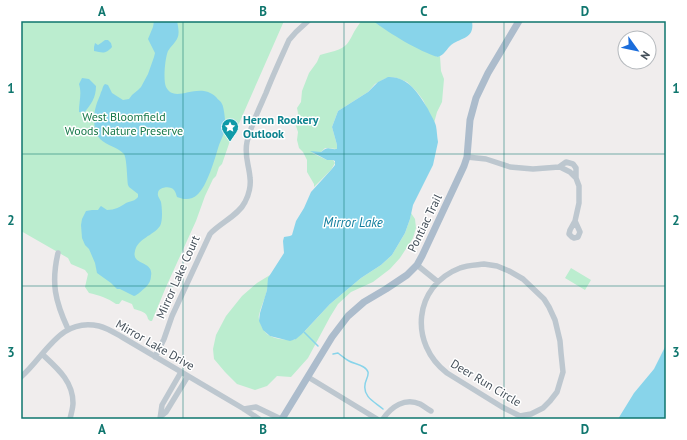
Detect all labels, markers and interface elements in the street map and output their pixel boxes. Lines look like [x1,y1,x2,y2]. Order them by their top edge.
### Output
text: A [98,3,106,20]
text: B [259,3,267,20]
text: C [420,3,428,20]
text: D [581,3,589,20]
north arrow [617,30,657,70]
text: N [638,49,653,62]
text: 1 [7,80,15,97]
text: 1 [672,80,680,97]
park label: West Bloomfield Woods Nature Preserve [65,109,183,138]
place label: Heron Rookery Outlook [243,112,319,141]
place icon: Heron Rookery Outlook [220,117,240,142]
street label: Pontiac Trail [404,191,445,254]
text: 2 [7,212,15,229]
text: 2 [672,212,680,229]
water label: Mirror Lake [323,214,383,231]
street label: Mirror Lake Court [153,233,203,321]
street label: Mirror Lake Drive [113,316,197,373]
text: 3 [7,344,15,361]
text: 3 [672,344,680,361]
street label: Deer Run Circle [448,356,524,410]
text: A [98,421,106,438]
text: B [259,421,267,438]
text: C [420,421,428,438]
text: D [581,421,589,438]

